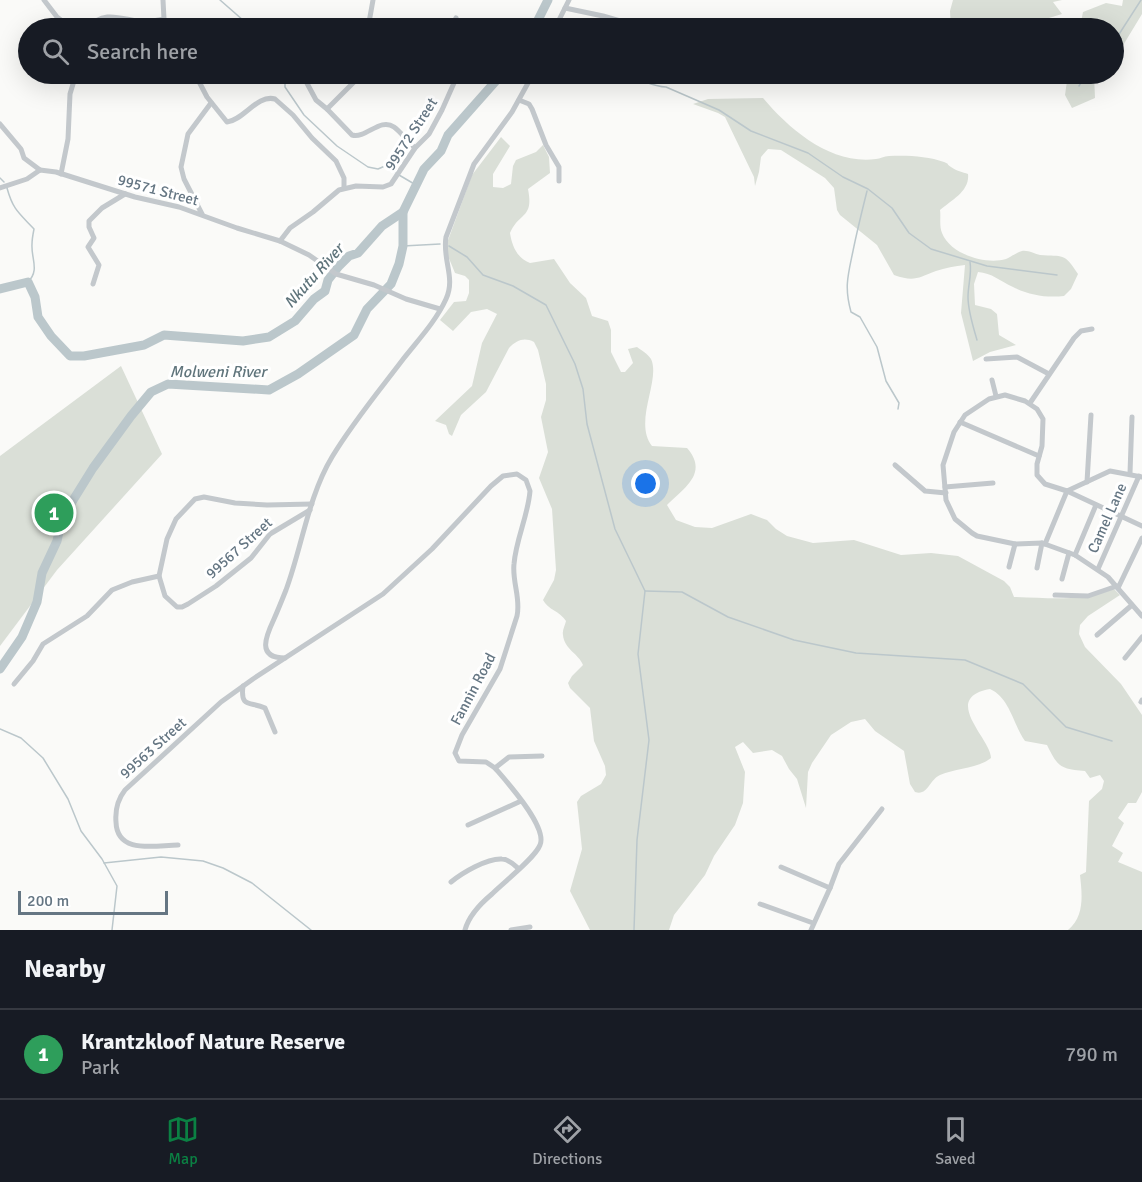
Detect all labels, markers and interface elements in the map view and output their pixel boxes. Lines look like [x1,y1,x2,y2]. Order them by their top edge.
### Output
search box [18,18,1124,84]
icon: search [39,35,72,68]
text: Search here [87,38,198,65]
street label: 99572 Street [381,94,441,174]
street label: 99571 Street [116,171,200,209]
water label: Nkutu River [280,238,350,312]
water label: Molweni River [170,362,268,382]
your location [631,469,660,498]
street label: Camel Lane [1084,480,1130,556]
pin: 1 [34,490,74,536]
street label: 99567 Street [202,514,276,582]
street label: Fannin Road [447,650,499,728]
street label: 99563 Street [116,714,190,782]
scale bar [18,888,168,916]
text: 200 m [27,891,69,911]
text: Nearby [24,953,105,985]
text: Krantzkloof Nature Reserve [81,1028,345,1055]
text: 1 [38,1042,49,1067]
text: 790 m [1065,1042,1118,1067]
text: Park [81,1055,119,1080]
tab: Map [166,1113,199,1169]
tab: Directions [532,1113,602,1169]
tab: Saved [935,1113,976,1169]

